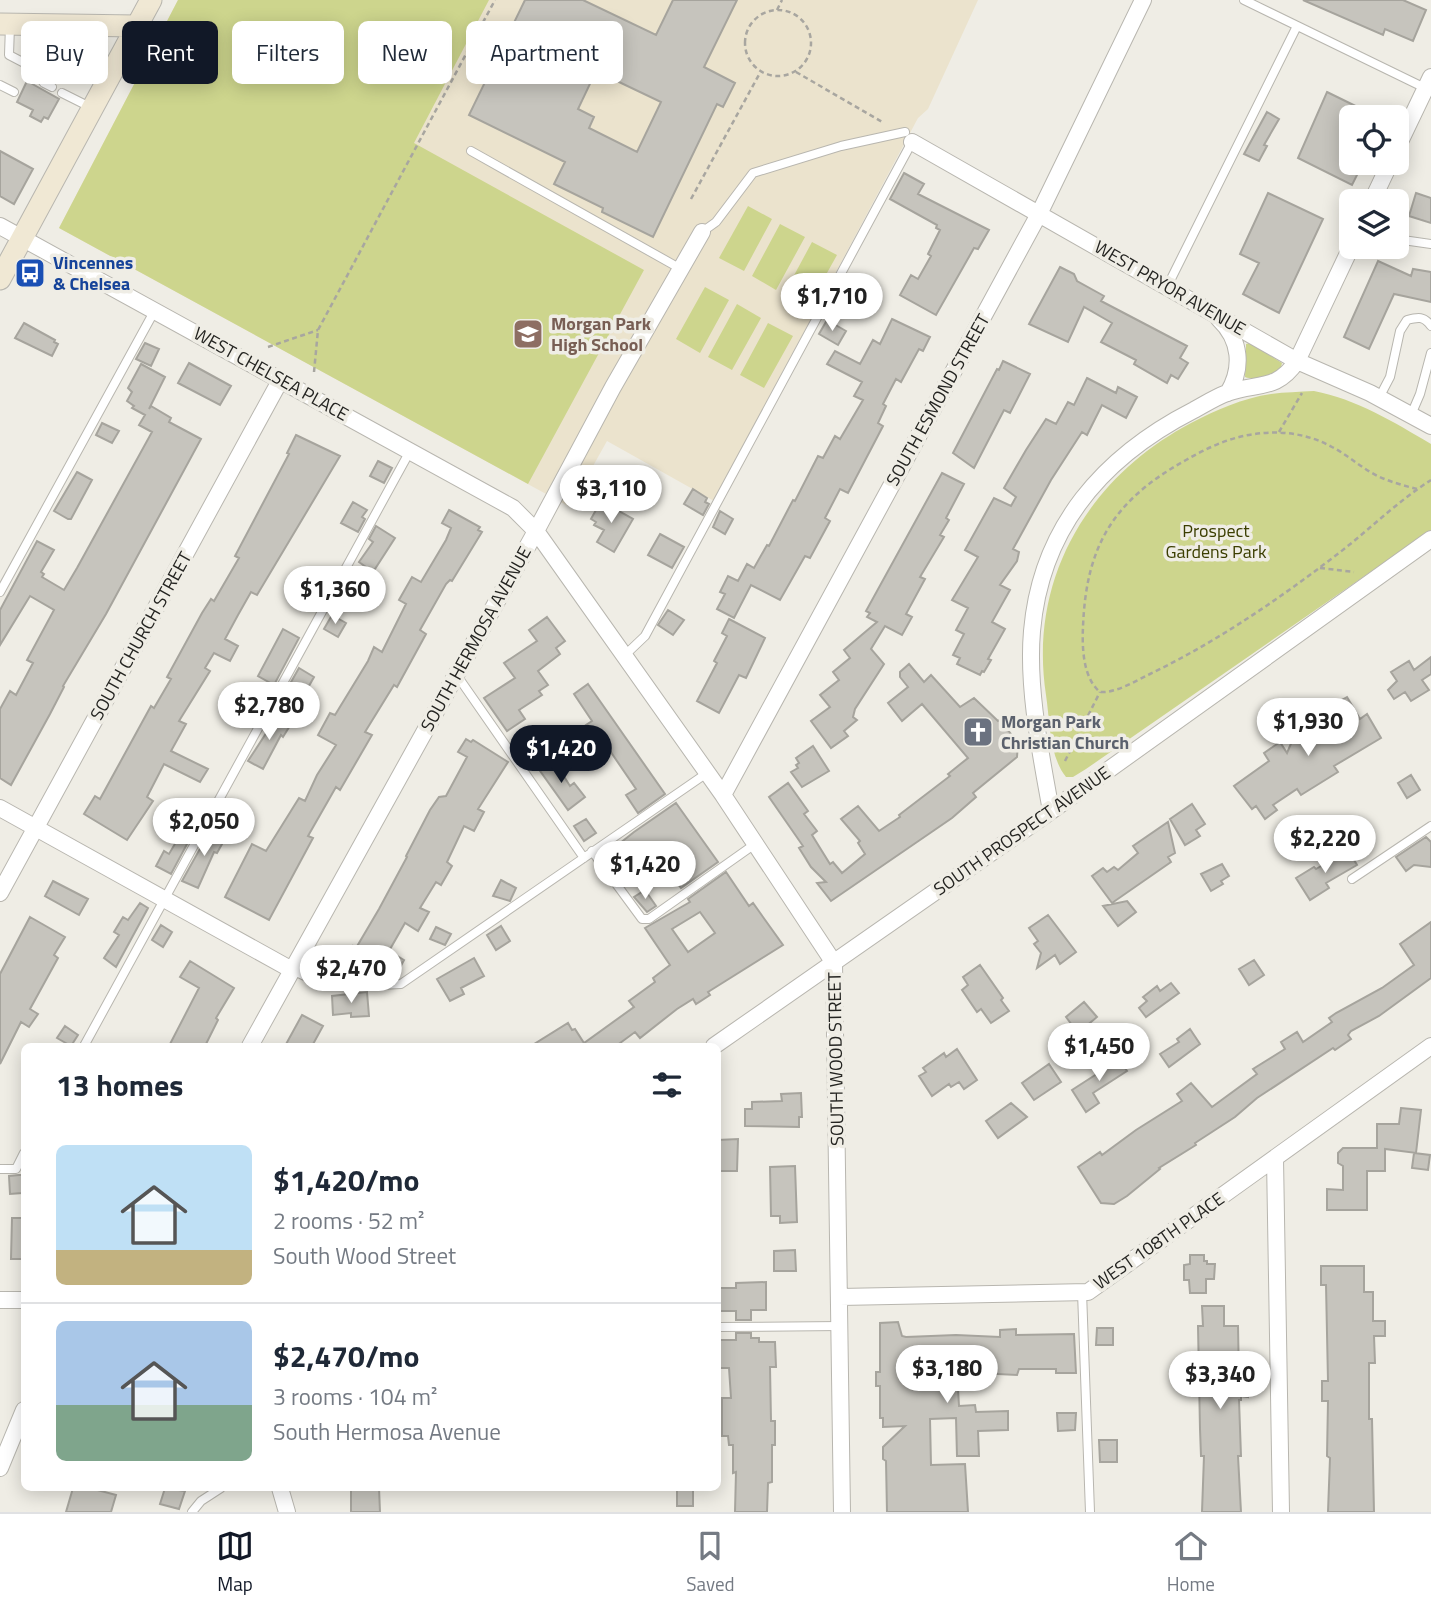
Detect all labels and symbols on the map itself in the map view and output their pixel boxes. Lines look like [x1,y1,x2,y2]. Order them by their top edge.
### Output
street label: WEST PRYOR AVENUE [1090,233,1251,342]
place label: Vincennes & Chelsea [53,249,133,297]
bus stop icon: Vincennes & Chelsea [13,256,47,290]
pin: $1,710 [775,274,889,333]
street label: SOUTH ESMOND STREET [879,308,996,491]
place label: Morgan Park High School [551,310,652,358]
school or university icon: Morgan Park High School [511,317,545,351]
street label: WEST CHELSEA PLACE [189,320,354,427]
pin: $3,110 [554,466,668,525]
park label: Prospect Gardens Park [1165,517,1267,565]
street label: SOUTH HERMOSA AVENUE [413,541,538,736]
street label: SOUTH CHURCH STREET [83,546,198,725]
pin: $1,360 [278,566,392,626]
pin: $2,780 [212,682,326,742]
pin: $1,930 [1251,698,1365,758]
place label: Morgan Park Christian Church [1001,708,1129,756]
church icon: Morgan Park Christian Church [961,715,995,749]
pin: $1,420 [504,726,618,785]
street label: SOUTH PROSPECT AVENUE [928,759,1116,902]
pin: $2,050 [147,798,261,858]
pin: $2,220 [1268,816,1382,875]
pin: $1,420 [588,842,702,901]
pin: $2,470 [294,946,408,1005]
street label: SOUTH WOOD STREET [820,971,851,1146]
pin: $1,450 [1042,1024,1156,1083]
street label: WEST 108TH PLACE [1088,1185,1230,1296]
pin: $3,180 [890,1346,1004,1405]
pin: $3,340 [1163,1352,1277,1411]

